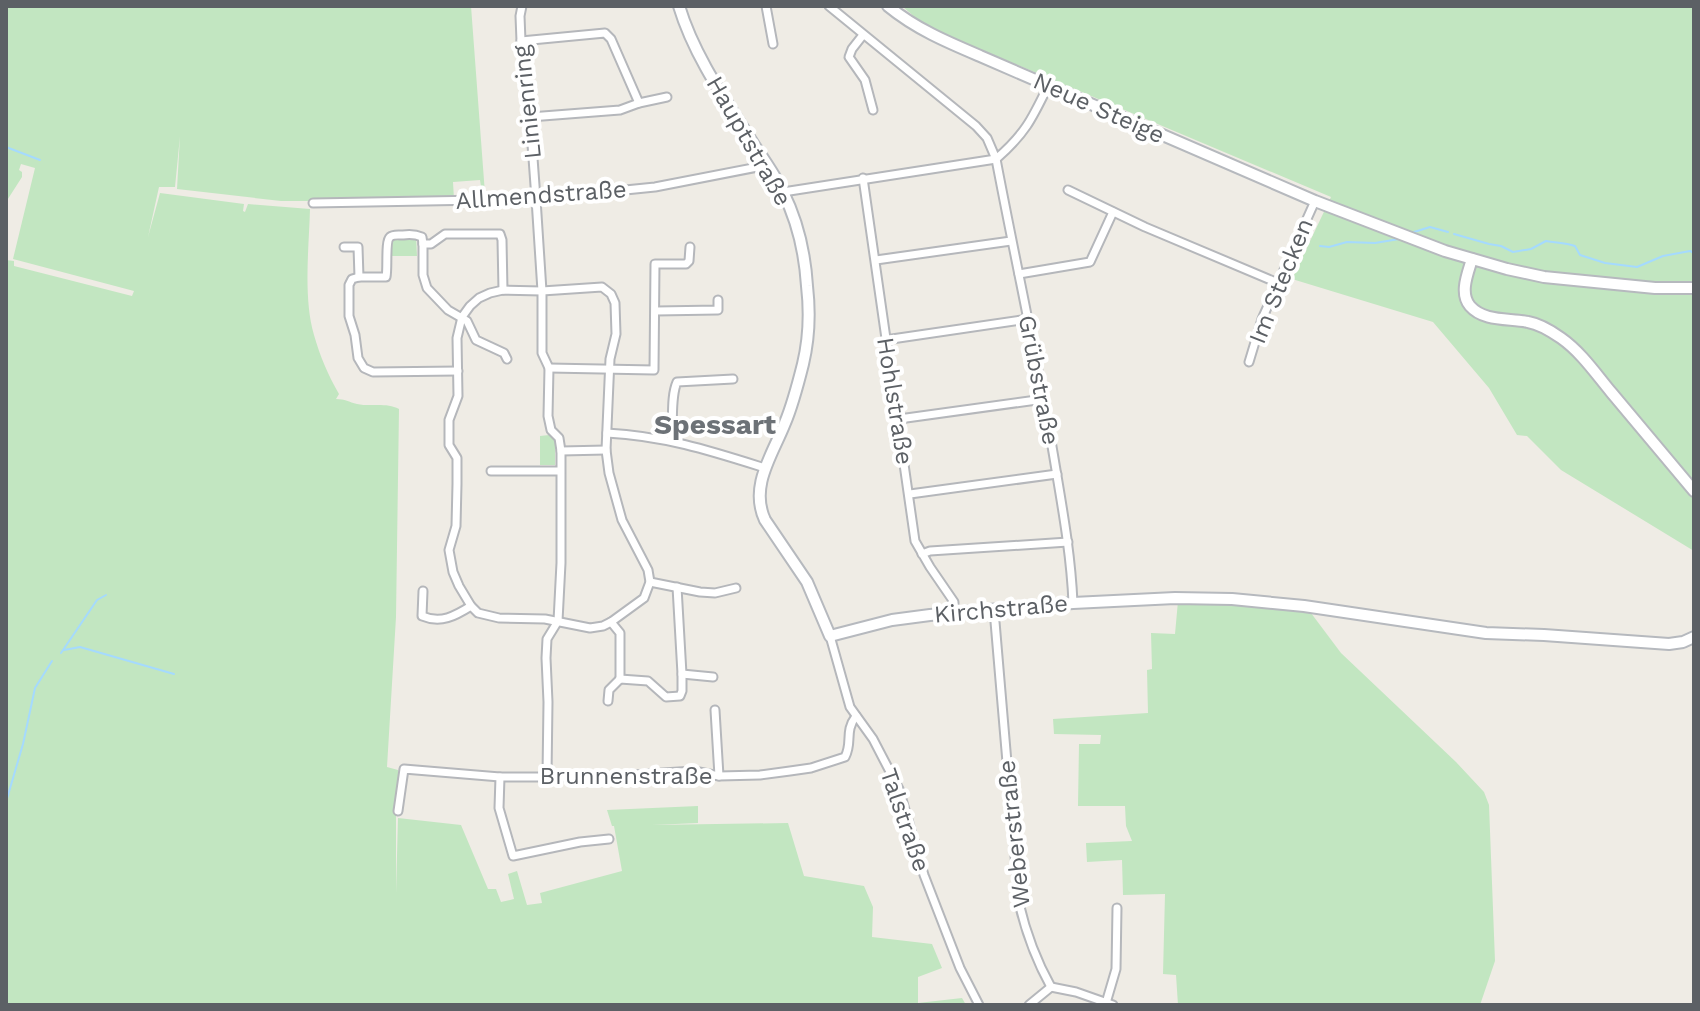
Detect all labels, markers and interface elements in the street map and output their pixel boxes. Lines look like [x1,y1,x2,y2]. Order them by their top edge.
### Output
street label: Linienring [507,43,547,160]
street label: Neue Steige [1029,67,1169,149]
street label: Hauptstraße [701,71,797,211]
street label: Allmendstraße [454,175,628,215]
street label: Im Stecken [1243,214,1319,348]
street label: Grübstraße [1013,313,1065,447]
street label: Hohlstraße [871,335,919,467]
district label: Spessart [654,408,776,441]
street label: Kirchstraße [933,589,1069,629]
street label: Weberstraße [992,759,1036,909]
street label: Brunnenstraße [539,762,713,790]
street label: Talstraße [874,765,936,875]

